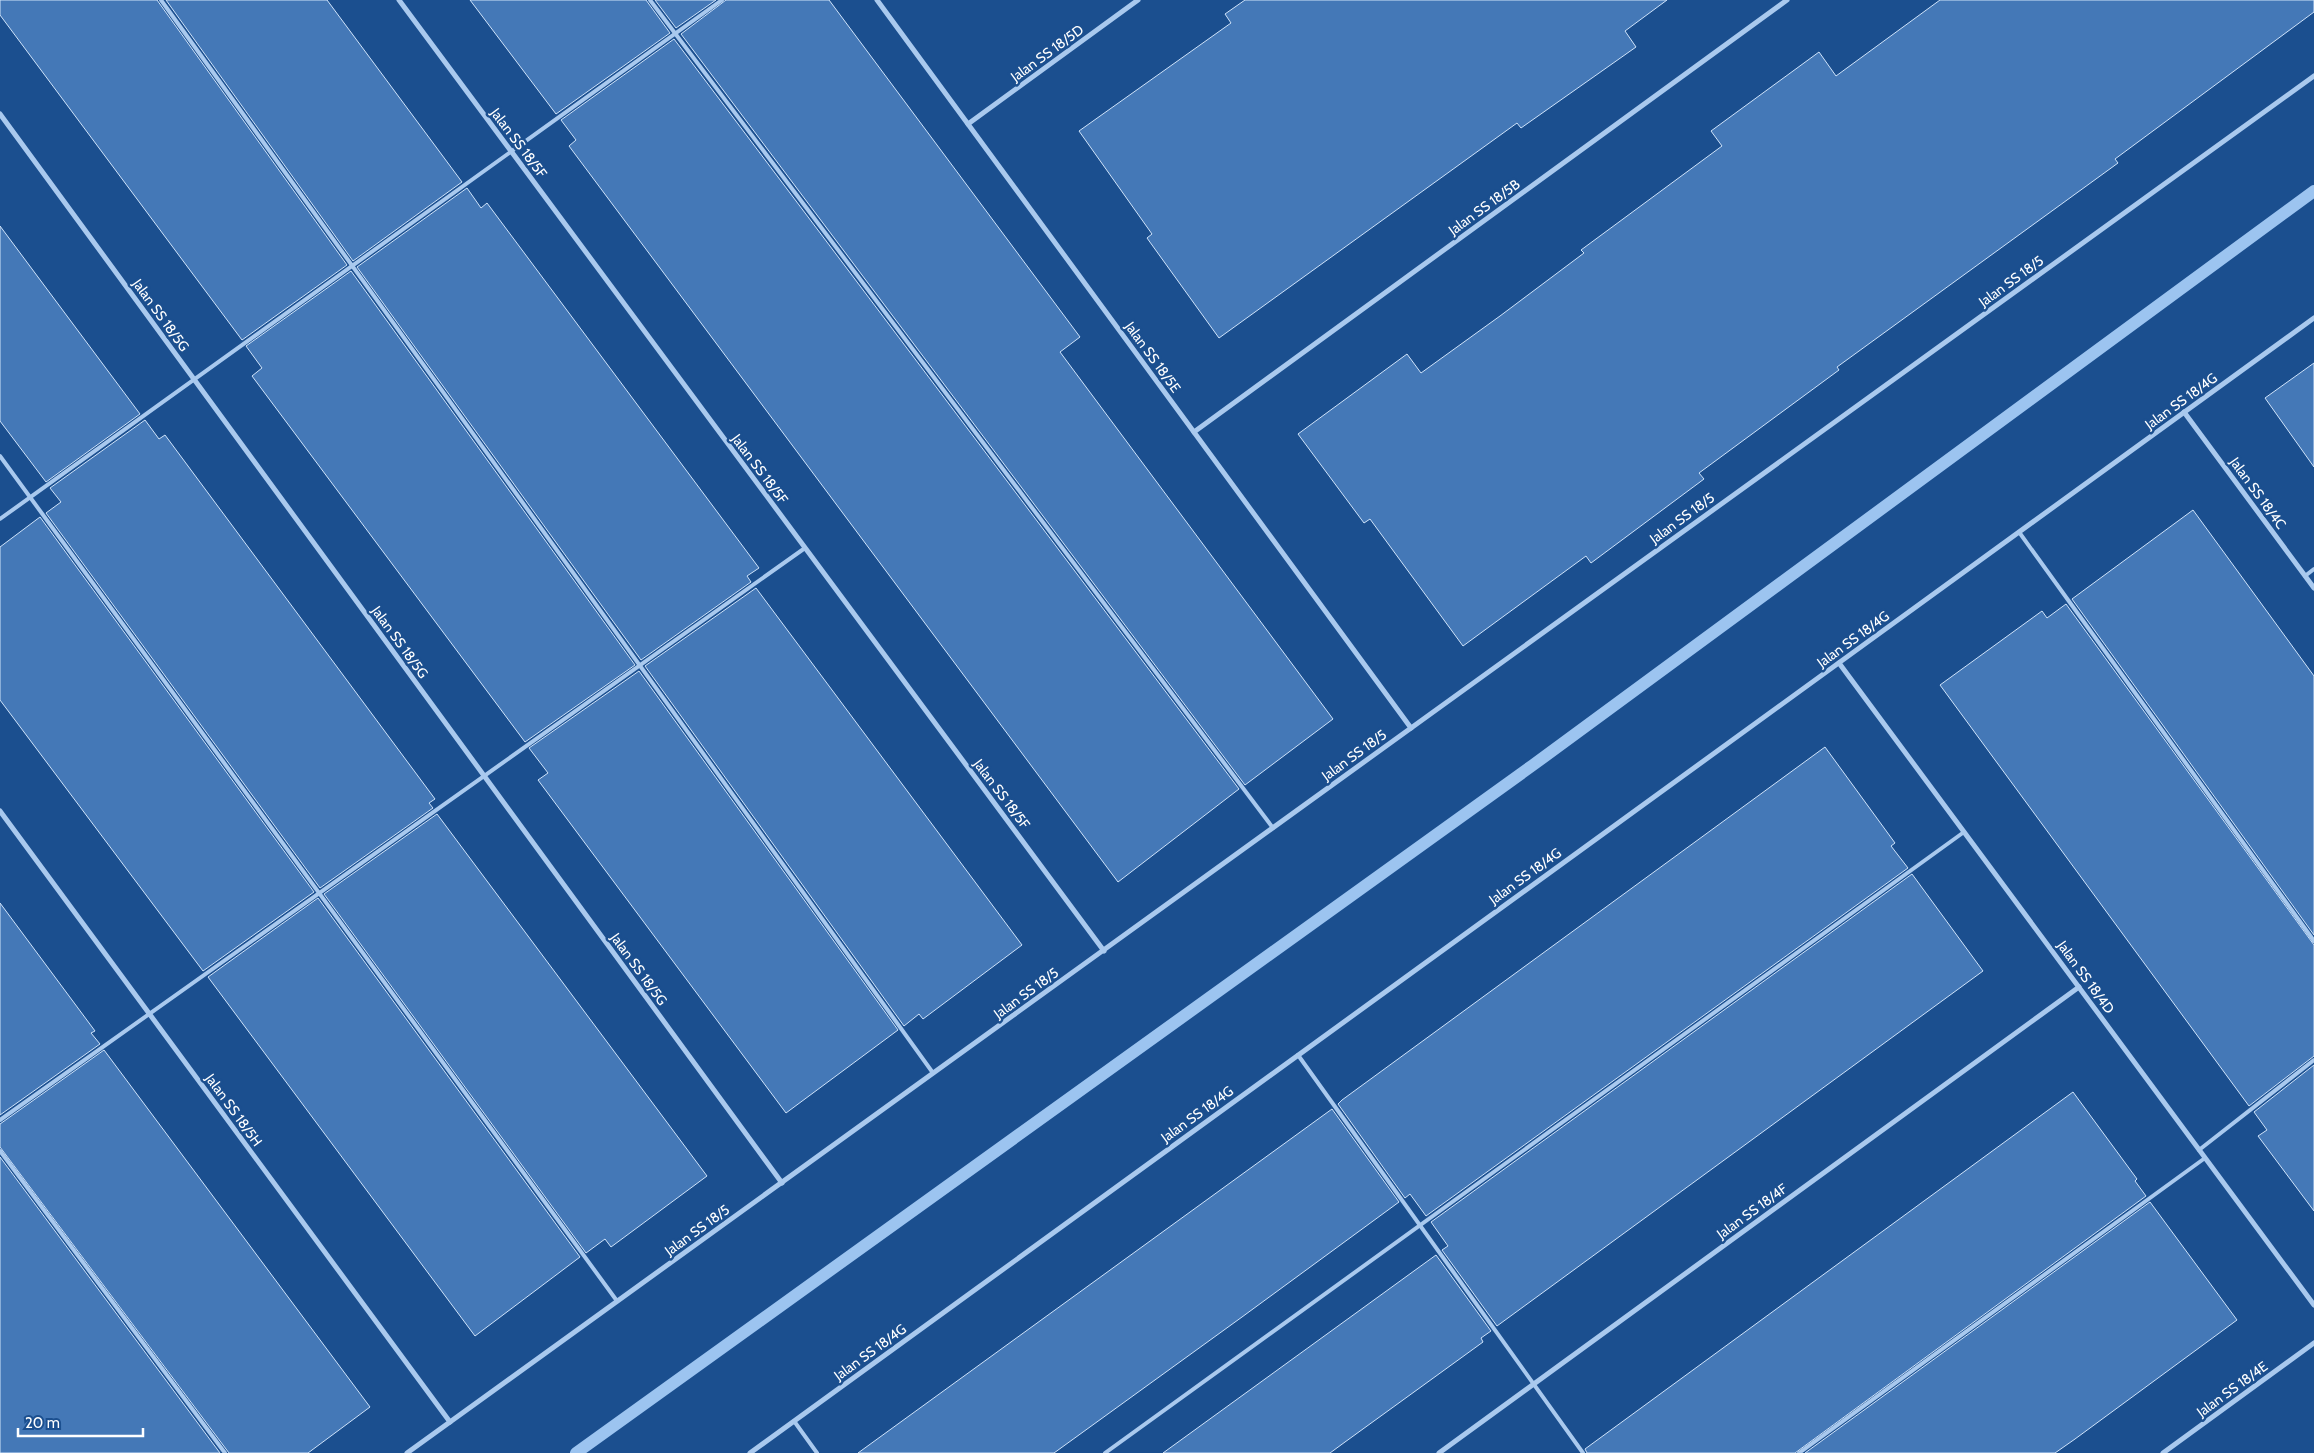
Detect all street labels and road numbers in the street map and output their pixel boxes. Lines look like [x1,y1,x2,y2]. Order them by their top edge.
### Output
street label: Jalan SS 18/5D [1006,20,1087,86]
street label: Jalan SS 18/5F [486,104,552,182]
street label: Jalan SS 18/5B [1444,175,1523,240]
street label: Jalan SS 18/5 [1974,251,2047,311]
street label: Jalan SS 18/5G [128,274,193,355]
street label: Jalan SS 18/5E [1121,317,1185,396]
street label: Jalan SS 18/4G [2140,369,2221,434]
street label: Jalan SS 18/5F [727,430,793,508]
street label: Jalan SS 18/4C [2225,453,2290,533]
street label: Jalan SS 18/5 [1645,488,1718,548]
street label: Jalan SS 18/5G [367,601,432,682]
street label: Jalan SS 18/4G [1812,607,1893,672]
street label: Jalan SS 18/5 [1317,725,1390,785]
street label: Jalan SS 18/5F [969,755,1035,833]
street label: Jalan SS 18/4G [1484,844,1565,909]
street label: Jalan SS 18/5G [606,928,671,1009]
street label: Jalan SS 18/4D [2053,936,2119,1017]
street label: Jalan SS 18/5 [989,963,1062,1023]
street label: Jalan SS 18/5H [201,1069,266,1150]
street label: Jalan SS 18/4G [1156,1082,1237,1147]
street label: Jalan SS 18/4F [1712,1179,1791,1243]
street label: Jalan SS 18/5 [660,1200,733,1260]
street label: Jalan SS 18/4G [829,1320,910,1385]
street label: Jalan SS 18/4E [2192,1357,2271,1421]

